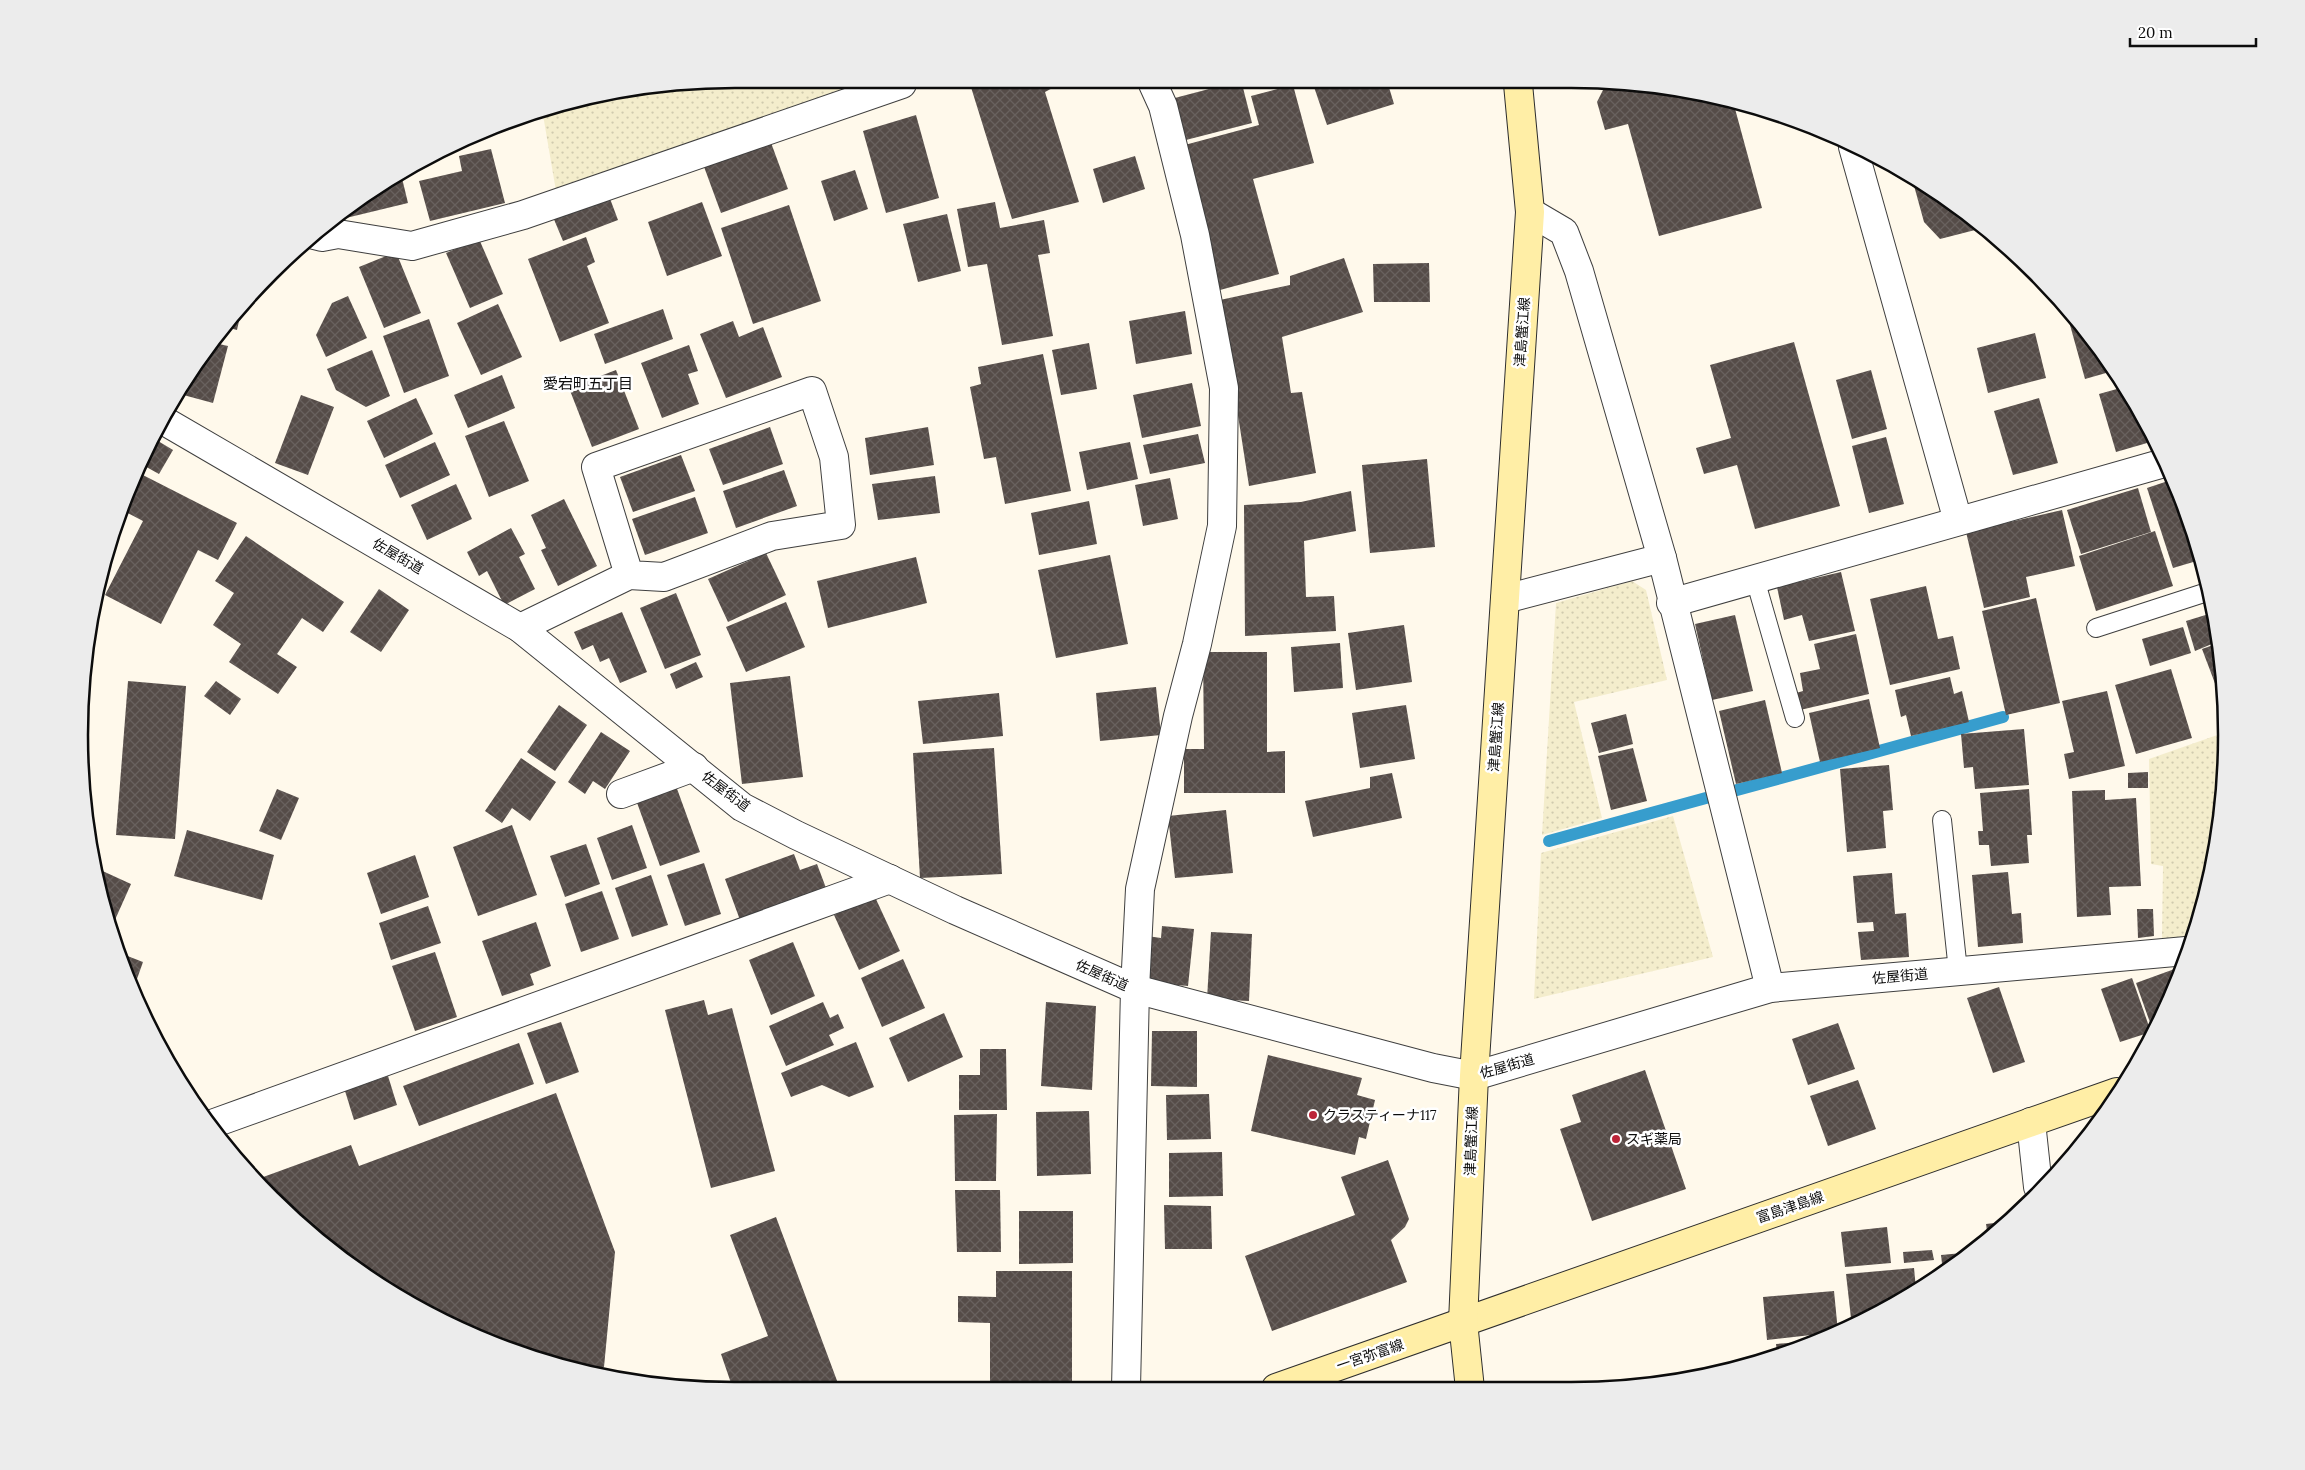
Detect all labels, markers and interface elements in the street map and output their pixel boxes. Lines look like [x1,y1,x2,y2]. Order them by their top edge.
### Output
scale bar [2130,15,2256,47]
text: 20 m [2138,23,2173,42]
street label: 津島蟹江線 [1511,296,1533,368]
district label: 愛宕町五丁目 [543,374,633,393]
street label: 佐屋街道 [369,534,427,578]
street label: 津島蟹江線 [1485,701,1507,773]
street label: 佐屋街道 [698,767,754,815]
street label: 佐屋街道 [1073,955,1131,995]
street label: 佐屋街道 [1871,965,1929,987]
street label: 佐屋街道 [1478,1050,1536,1082]
place label: クラスティーナ117 [1323,1106,1437,1124]
street label: 津島蟹江線 [1461,1106,1481,1176]
marker: クラスティーナ117 [1307,1109,1319,1121]
place label: スギ薬局 [1626,1130,1682,1148]
marker: スギ薬局 [1610,1133,1622,1145]
street label: 富島津島線 [1754,1187,1826,1227]
street label: 一宮弥富線 [1334,1335,1406,1375]

